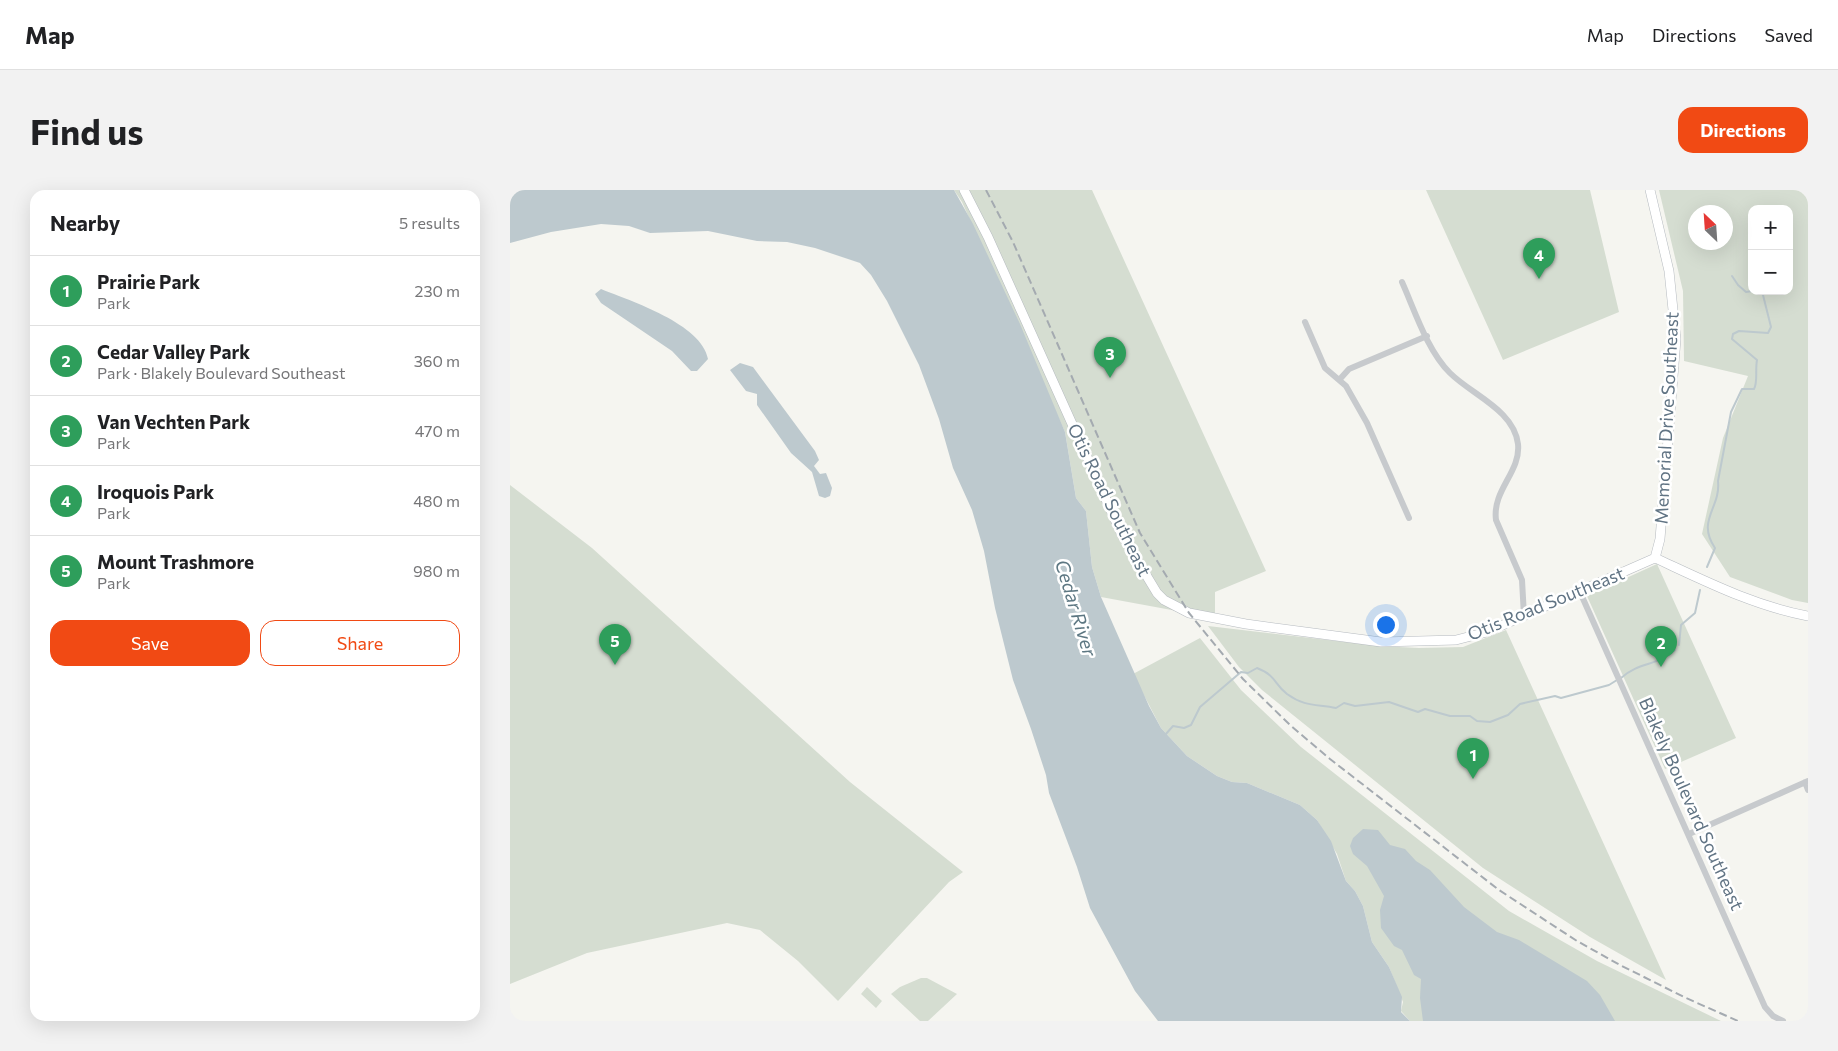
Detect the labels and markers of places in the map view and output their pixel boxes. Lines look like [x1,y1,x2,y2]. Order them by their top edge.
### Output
pin: 4 [1523,238,1555,279]
pin: 3 [1094,337,1126,378]
pin: 5 [599,624,631,665]
pin: 2 [1645,626,1677,667]
pin: 1 [1457,738,1489,779]

